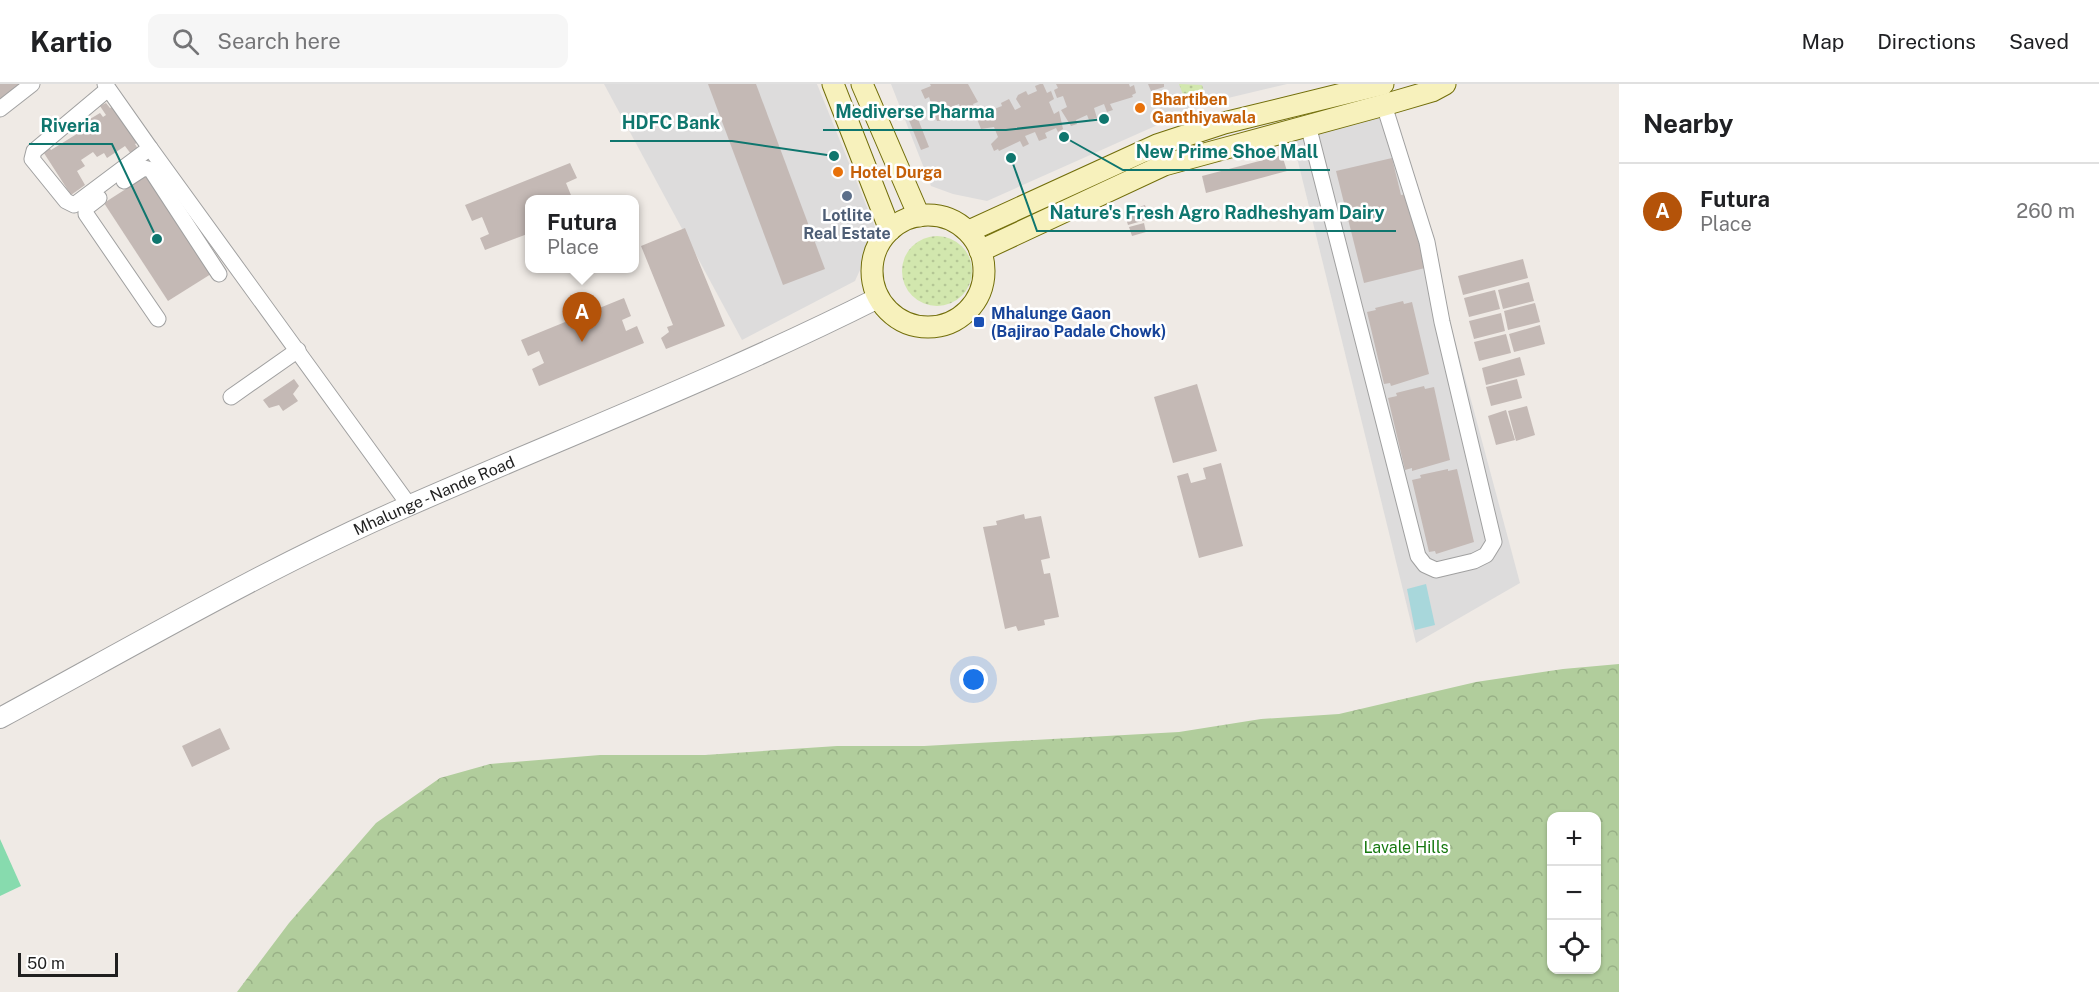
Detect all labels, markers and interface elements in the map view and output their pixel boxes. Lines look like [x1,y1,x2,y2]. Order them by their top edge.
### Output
search box [148,14,568,68]
text: Kartio [30,25,112,58]
icon: search [169,25,202,58]
text: Search here [217,28,341,54]
text: Map [1802,29,1844,54]
text: Directions [1877,29,1976,54]
text: Saved [2009,29,2069,54]
place label: Bhartiben Ganthiyawala [1152,90,1256,127]
callout: Mediverse Pharma [823,94,1006,130]
text: Mediverse Pharma [835,101,995,122]
marker: Bhartiben Ganthiyawala [1133,101,1147,115]
callout: HDFC Bank [610,105,732,141]
callout: Riveria [29,108,112,144]
text: Nearby [1643,108,1733,139]
text: HDFC Bank [622,112,721,133]
text: Riveria [40,115,100,136]
callout: New Prime Shoe Mall [1123,134,1330,170]
text: New Prime Shoe Mall [1136,141,1318,162]
place label: Hotel Durga [850,163,942,182]
marker: Hotel Durga [831,165,845,179]
text: Futura [1700,186,1770,212]
marker: Lotlite Real Estate [840,189,854,203]
popup [525,195,639,273]
callout: Nature's Fresh Agro Radheshyam Dairy [1037,195,1396,231]
text: A [1655,199,1670,223]
text: 260 m [2016,199,2075,223]
text: Nature's Fresh Agro Radheshyam Dairy [1049,202,1385,223]
place label: Lotlite Real Estate [803,206,891,243]
text: Futura [547,209,617,235]
text: Place [1700,212,1752,236]
text: Place [547,235,599,259]
pin: A [562,292,602,342]
place label: Mhalunge Gaon (Bajirao Padale Chowk) [991,304,1166,341]
marker: Mhalunge Gaon (Bajirao Padale Chowk) [972,315,986,329]
street label: Mhalunge - Nande Road [350,452,518,539]
your location [959,665,988,694]
map controls [1547,812,1601,974]
button: + [1547,812,1601,866]
park label: Lavale Hills [1363,838,1449,857]
button: − [1547,866,1601,920]
button: locate [1547,920,1601,974]
scale bar [18,950,118,978]
text: 50 m [27,954,65,973]

